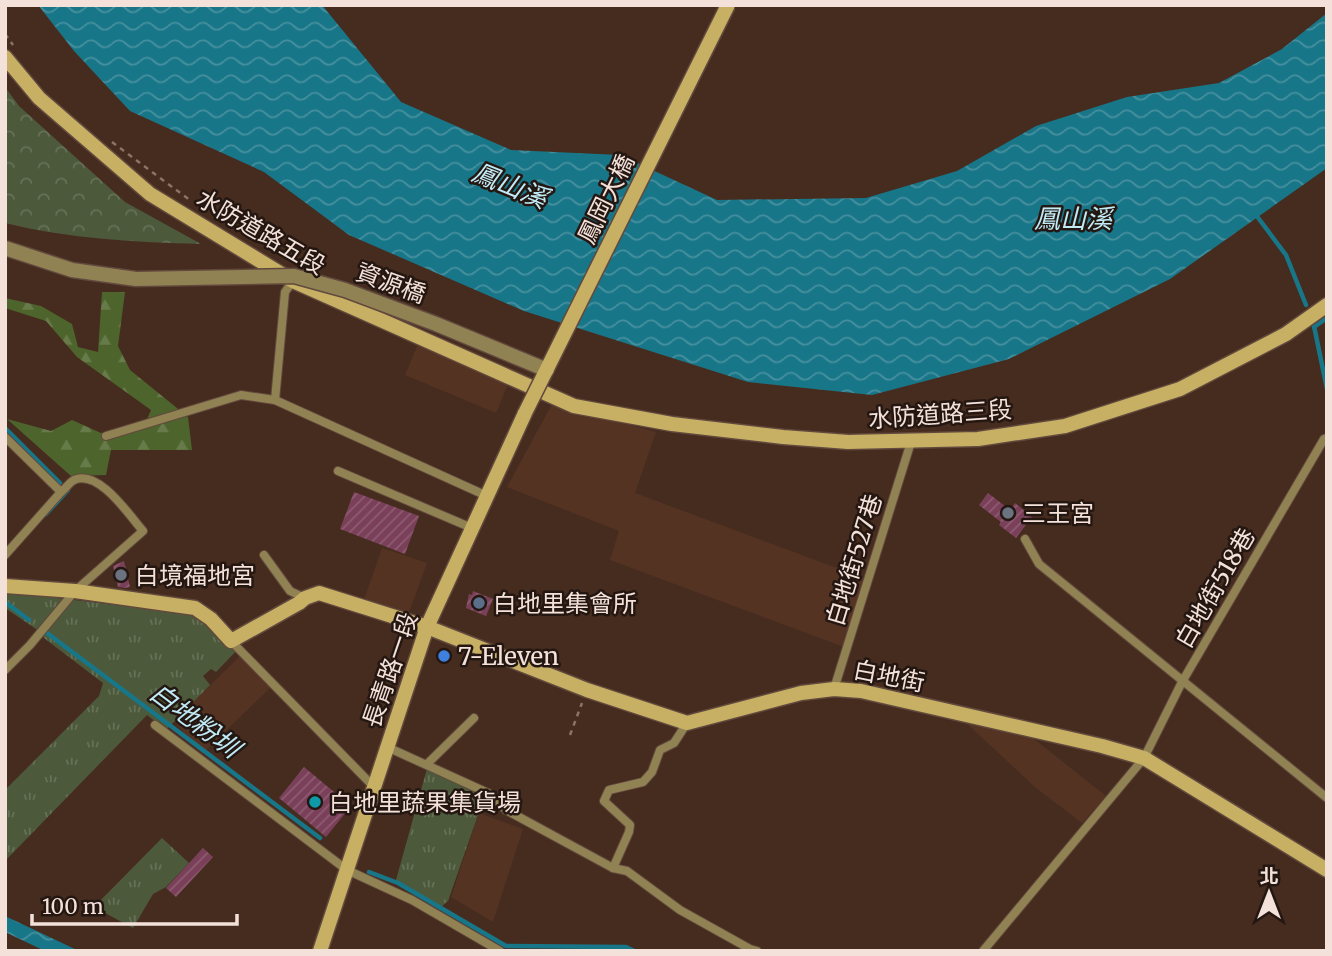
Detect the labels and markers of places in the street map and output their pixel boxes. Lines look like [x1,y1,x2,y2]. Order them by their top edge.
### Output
place label: 三王宮 [1022,498,1094,529]
marker: 三王宮 [1000,505,1016,521]
place label: 白境福地宮 [135,560,255,591]
marker: 白境福地宮 [113,567,129,583]
place label: 白地里集會所 [493,588,637,619]
marker: 白地里集會所 [471,595,487,611]
place label: 7-Eleven [458,641,559,672]
marker: 7-Eleven [436,648,452,664]
place label: 白地里蔬果集貨場 [329,787,521,818]
marker: 白地里蔬果集貨場 [307,794,323,810]

